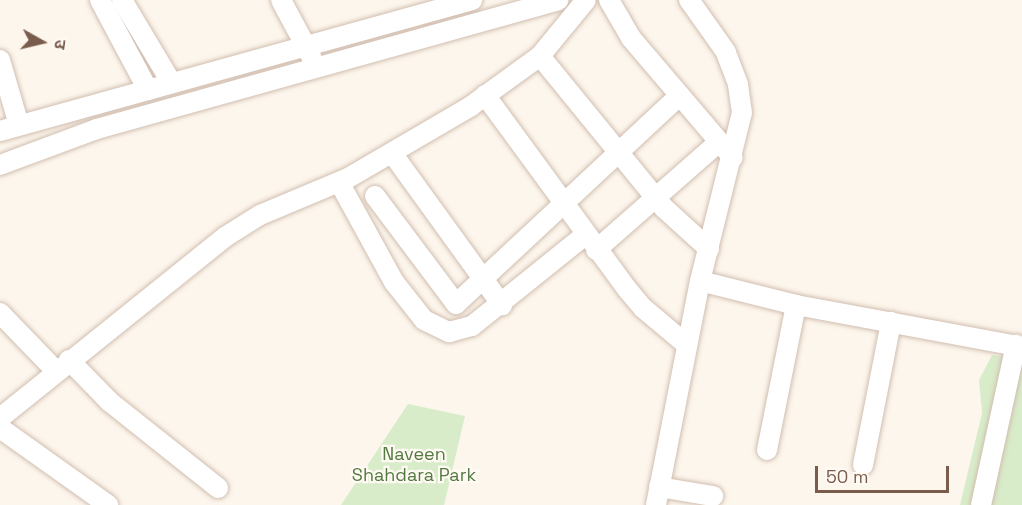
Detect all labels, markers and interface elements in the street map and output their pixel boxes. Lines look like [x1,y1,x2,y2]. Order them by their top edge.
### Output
north arrow [12,12,72,72]
text: उ [49,38,71,51]
park label: Naveen Shahdara Park [352,444,476,486]
scale bar [818,454,952,492]
text: 50 m [826,465,868,488]

